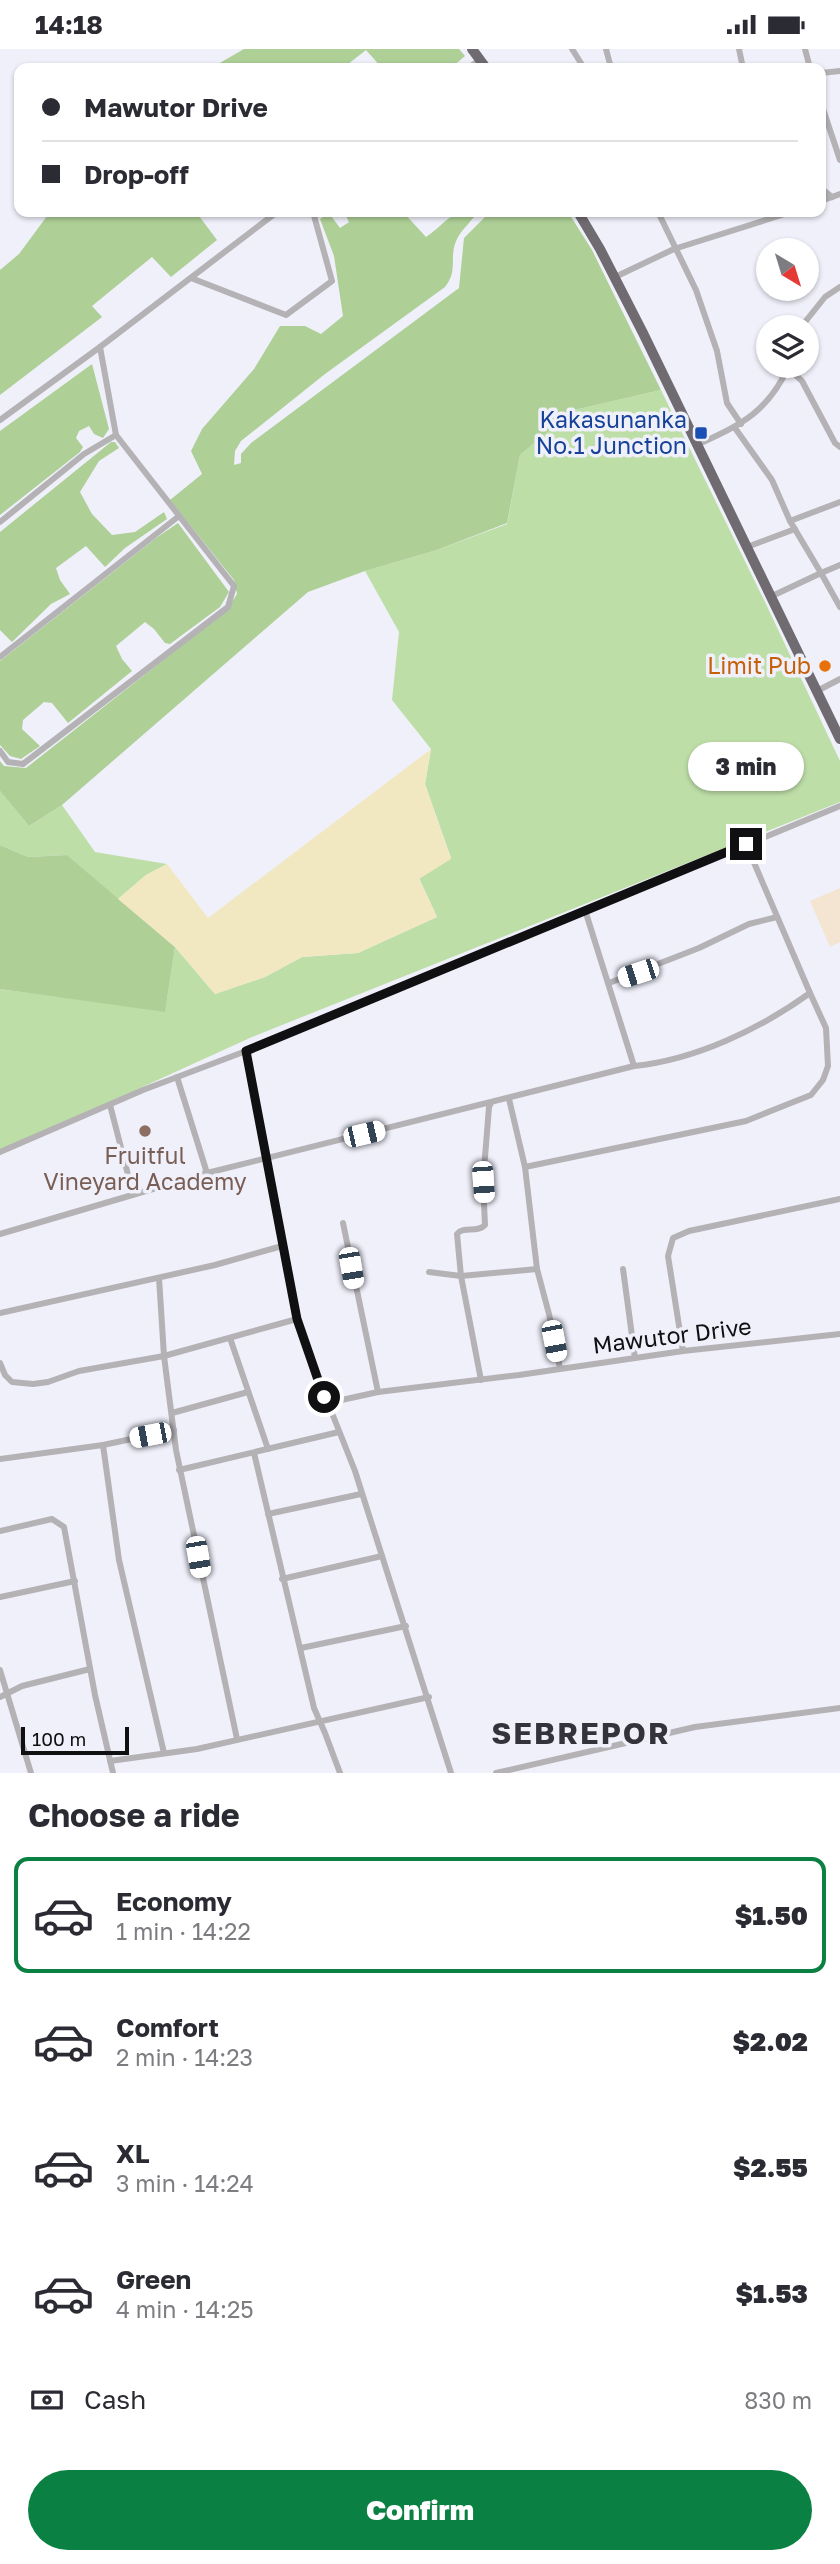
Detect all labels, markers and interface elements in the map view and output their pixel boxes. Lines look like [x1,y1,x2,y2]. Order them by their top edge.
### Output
text: 14:18 [35,9,103,40]
text: Mawutor Drive [84,92,268,123]
text: Drop-off [84,159,189,190]
north arrow [756,238,819,301]
map controls [756,238,819,378]
button: layers [756,315,819,378]
place label: Kakasunanka No.1 Junction [536,405,687,459]
marker: Kakasunanka No.1 Junction [693,425,709,441]
place label: Limit Pub [707,651,811,679]
marker: Limit Pub [817,658,833,674]
callout: 3 min [688,743,804,791]
text: 3 min [716,752,776,780]
route end [730,828,762,860]
car [615,957,662,989]
car [342,1119,387,1149]
marker: Fruitful Vineyard Academy [137,1123,153,1139]
place label: Fruitful Vineyard Academy [43,1141,247,1195]
car [472,1160,495,1204]
car [338,1245,365,1291]
street label: Mawutor Drive [591,1311,753,1359]
car [540,1318,569,1364]
route start [308,1381,340,1413]
car [128,1421,173,1449]
car [185,1534,212,1580]
district label: SEBREPOR [491,1715,671,1751]
scale bar [21,1724,130,1756]
text: 100 m [32,1727,86,1750]
text: Choose a ride [28,1796,240,1834]
icon: car [32,1884,95,1947]
text: Economy [116,1886,232,1917]
text: $1.50 [735,1900,808,1931]
text: 1 min · 14:22 [116,1917,251,1945]
icon: car [32,2010,95,2073]
text: Comfort [116,2012,219,2043]
text: $2.02 [733,2026,808,2057]
text: 2 min · 14:23 [116,2043,253,2071]
icon: car [32,2136,95,2199]
text: XL [116,2138,150,2169]
text: $2.55 [733,2152,808,2183]
text: 3 min · 14:24 [116,2169,254,2197]
icon: car [32,2262,95,2325]
text: Green [116,2264,191,2295]
text: $1.53 [736,2278,808,2309]
text: 4 min · 14:25 [116,2295,254,2323]
icon: cash [28,2381,66,2419]
text: Cash [84,2384,146,2415]
text: 830 m [744,2386,812,2414]
button: Confirm [28,2470,812,2550]

